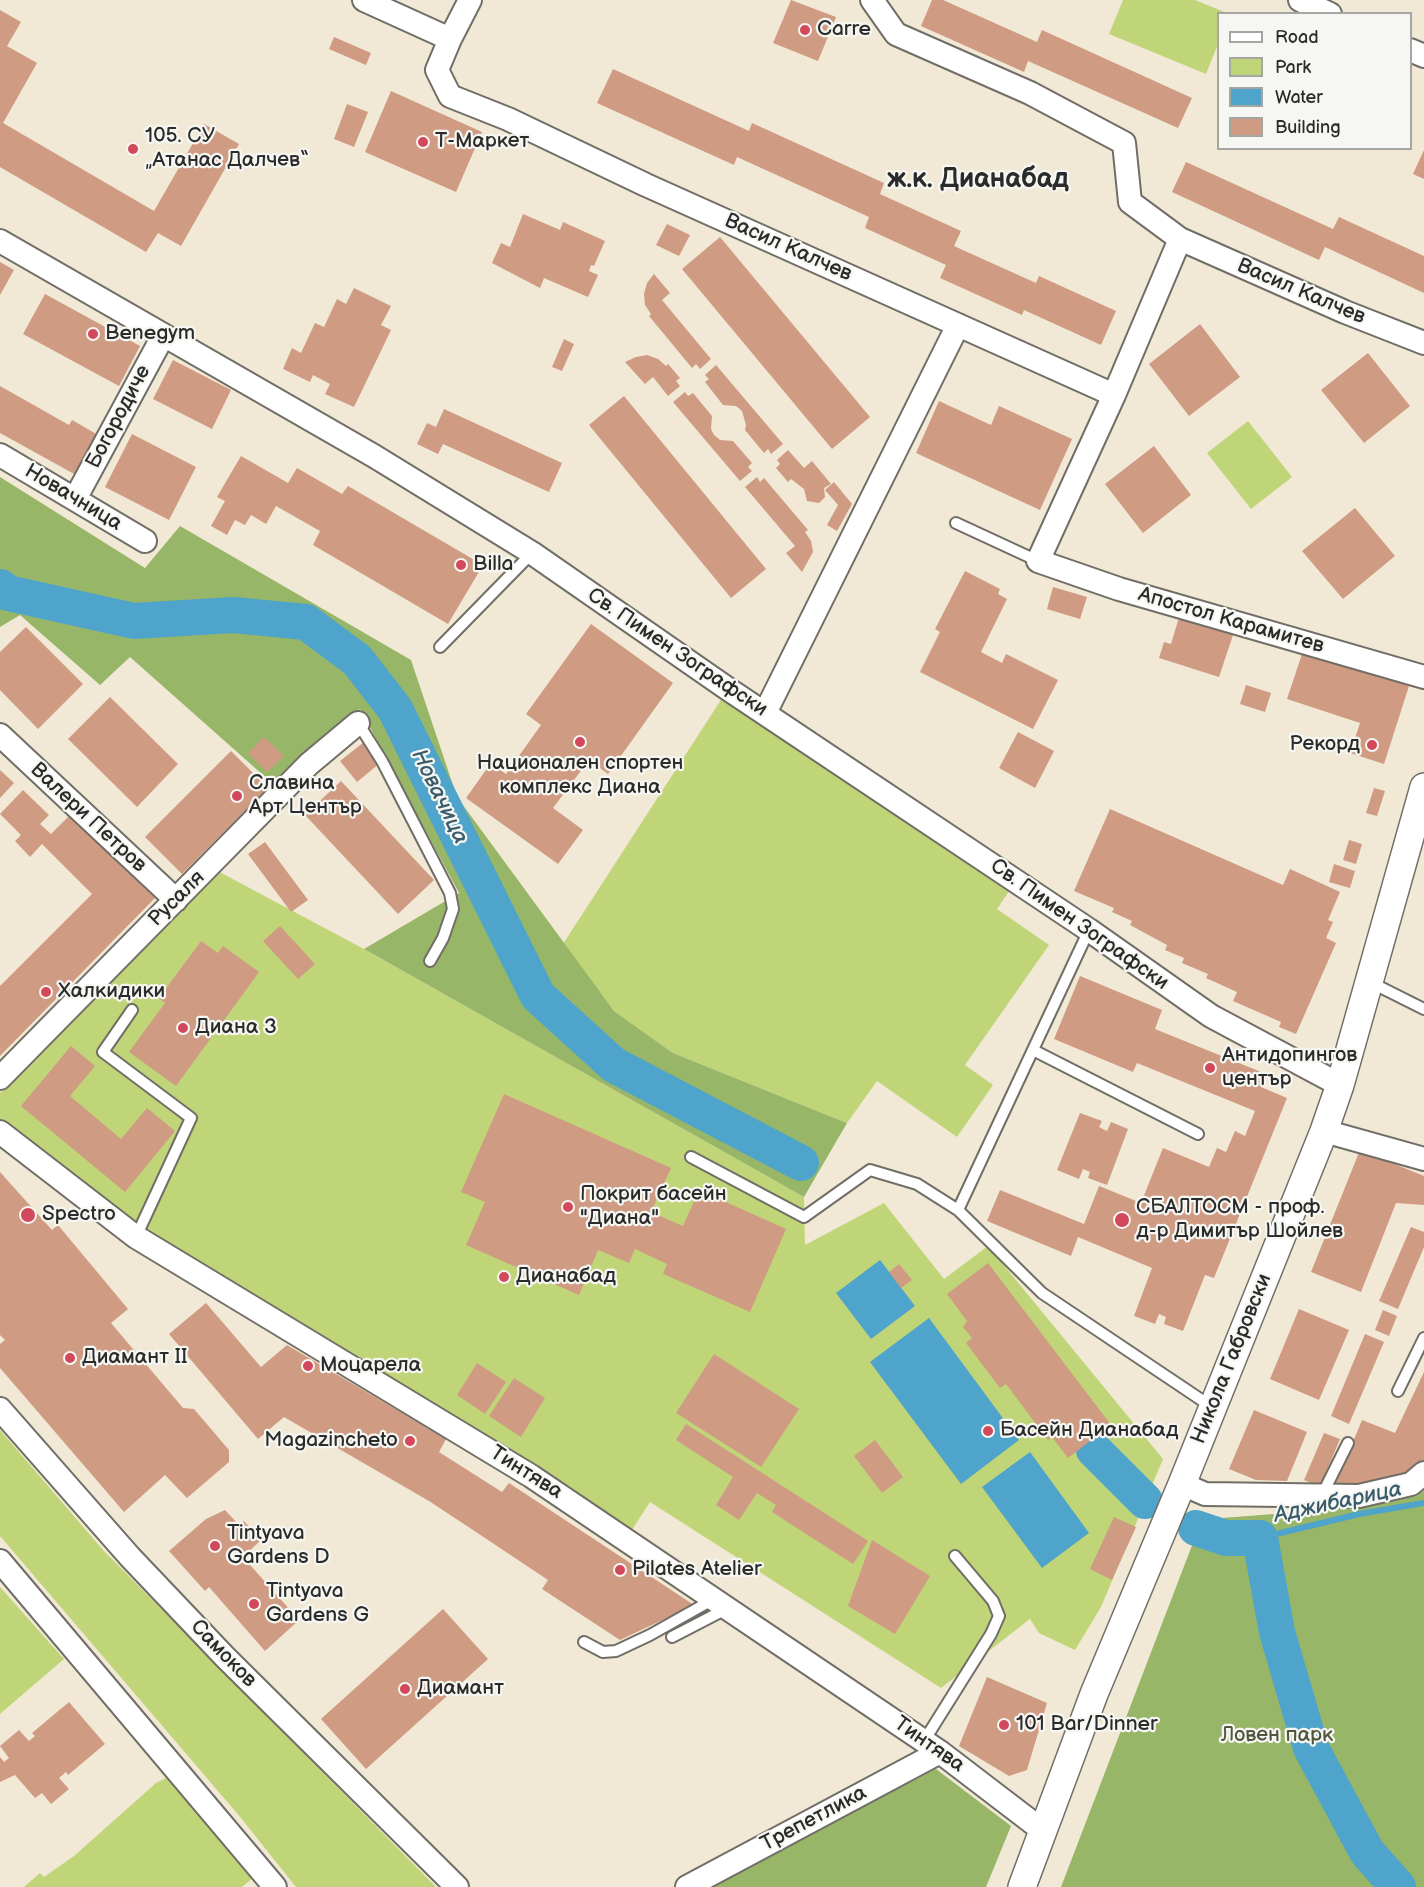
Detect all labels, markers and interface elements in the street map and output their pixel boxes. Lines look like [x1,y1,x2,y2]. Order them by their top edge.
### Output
legend [1217,12,1412,150]
place label: Carre [817,17,871,43]
marker: Carre [798,23,812,37]
text: Road [1275,27,1319,48]
text: Park [1275,57,1311,78]
text: Water [1275,87,1323,108]
text: Building [1275,117,1341,138]
place label: 105. СУ „Атанас Далчев“ [145,124,309,174]
place label: Т-Маркет [435,129,529,155]
marker: Т-Маркет [416,135,430,149]
marker: 105. СУ „Атанас Далчев“ [126,142,140,156]
district label: ж.к. Дианабад [887,164,1069,196]
street label: Васил Калчев [720,209,856,287]
street label: Васил Калчев [1233,254,1369,330]
place label: Benegym [105,321,195,347]
marker: Benegym [86,327,100,341]
street label: Богородиче [81,361,157,473]
street label: Новачница [20,459,126,537]
place label: Billa [473,552,513,578]
marker: Billa [454,558,468,572]
street label: Апостол Карамитев [1135,582,1327,660]
street label: Св. Пимен Зографски [582,583,772,723]
place label: Рекорд [1289,732,1360,758]
marker: Национален спортен комплекс Диана [573,735,587,749]
marker: Рекорд [1365,738,1379,752]
water label: Новачица [405,745,473,849]
place label: Национален спортен комплекс Диана [477,751,683,801]
street label: Валери Петров [25,758,151,878]
place label: Славина Арт Център [249,771,362,821]
marker: Славина Арт Център [230,789,244,803]
street label: Св. Пимен Зографски [985,854,1173,996]
street label: Русаля [144,866,210,932]
place label: Халкидики [58,979,165,1005]
marker: Халкидики [39,985,53,999]
place label: Диана 3 [195,1015,277,1041]
marker: Диана 3 [176,1021,190,1035]
place label: Антидопингов център [1222,1043,1357,1093]
marker: Антидопингов център [1203,1061,1217,1075]
place label: Покрит басейн "Диана" [580,1182,727,1232]
place label: СБАЛТОСМ - проф. д-р Димитър Шойлев [1136,1195,1343,1245]
marker: Покрит басейн "Диана" [561,1200,575,1214]
place label: Spectro [42,1202,116,1228]
marker: Spectro [19,1206,37,1224]
marker: СБАЛТОСМ - проф. д-р Димитър Шойлев [1113,1211,1131,1229]
place label: Дианабад [516,1264,616,1290]
marker: Дианабад [497,1270,511,1284]
street label: Никола Габровски [1186,1270,1278,1448]
place label: Диамант II [82,1345,188,1371]
marker: Диамант II [63,1351,77,1365]
place label: Моцарела [320,1353,421,1379]
marker: Моцарела [301,1359,315,1373]
place label: Басейн Дианабад [1000,1418,1178,1444]
marker: Басейн Дианабад [981,1424,995,1438]
place label: Magazincheto [264,1428,398,1454]
marker: Magazincheto [403,1434,417,1448]
street label: Тинтява [485,1441,567,1505]
water label: Аджибарица [1272,1477,1404,1529]
place label: Tintyava Gardens D [227,1521,330,1571]
marker: Tintyava Gardens D [208,1539,222,1553]
place label: Pilates Atelier [632,1557,762,1583]
marker: Pilates Atelier [613,1563,627,1577]
place label: Tintyava Gardens G [266,1579,369,1629]
marker: Tintyava Gardens G [247,1597,261,1611]
street label: Самоков [185,1615,261,1693]
place label: Диамант [417,1676,504,1702]
marker: Диамант [398,1682,412,1696]
street label: Тинтява [889,1712,969,1778]
place label: 101 Bar/Dinner [1016,1712,1158,1738]
marker: 101 Bar/Dinner [997,1718,1011,1732]
park label: Ловен парк [1221,1723,1333,1749]
street label: Трепетлика [757,1781,871,1857]

